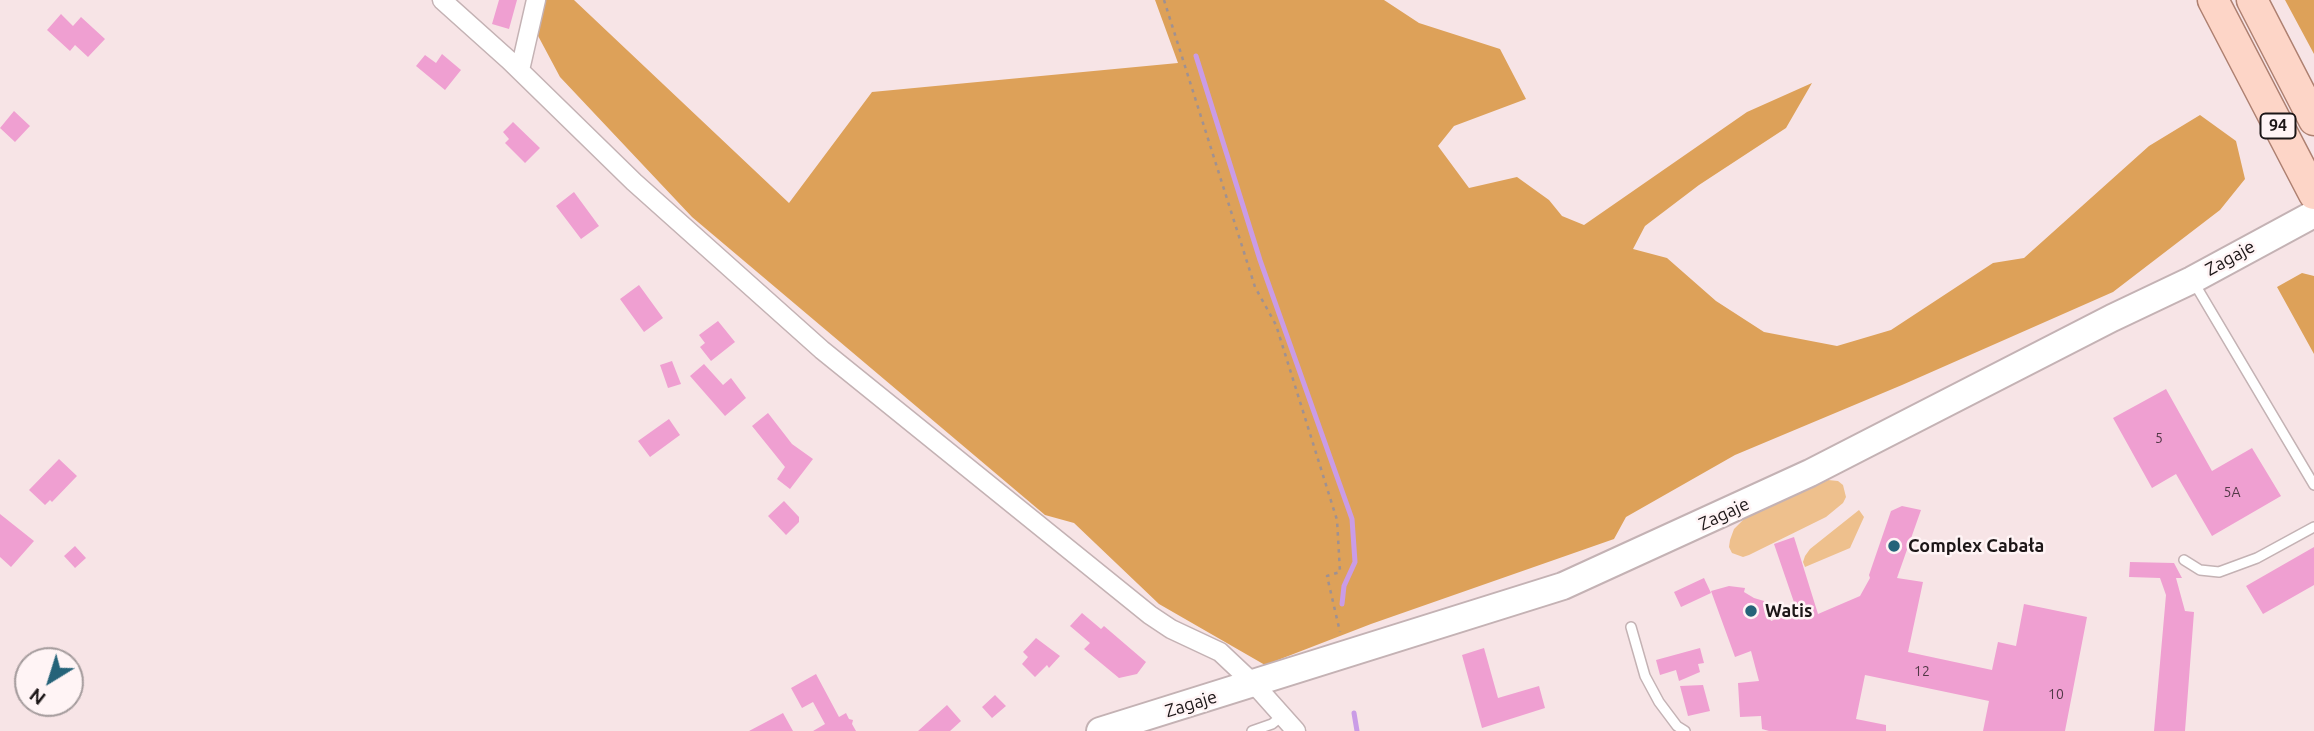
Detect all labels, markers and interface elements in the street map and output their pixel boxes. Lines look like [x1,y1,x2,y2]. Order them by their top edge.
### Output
road number: 94 [2260,114,2296,138]
street label: Zagaje [2201,236,2259,280]
house number: 5 [2155,430,2163,446]
house number: 5A [2224,484,2240,500]
street label: Zagaje [1695,493,1753,535]
place label: Complex Cabała [1908,535,2044,557]
marker: Complex Cabała [1886,538,1902,554]
place label: Watis [1765,600,1813,622]
marker: Watis [1743,603,1759,619]
north arrow [14,647,84,717]
house number: 12 [1914,663,1930,679]
text: N [25,684,50,710]
street label: Zagaje [1162,686,1220,722]
house number: 10 [2048,686,2064,702]

